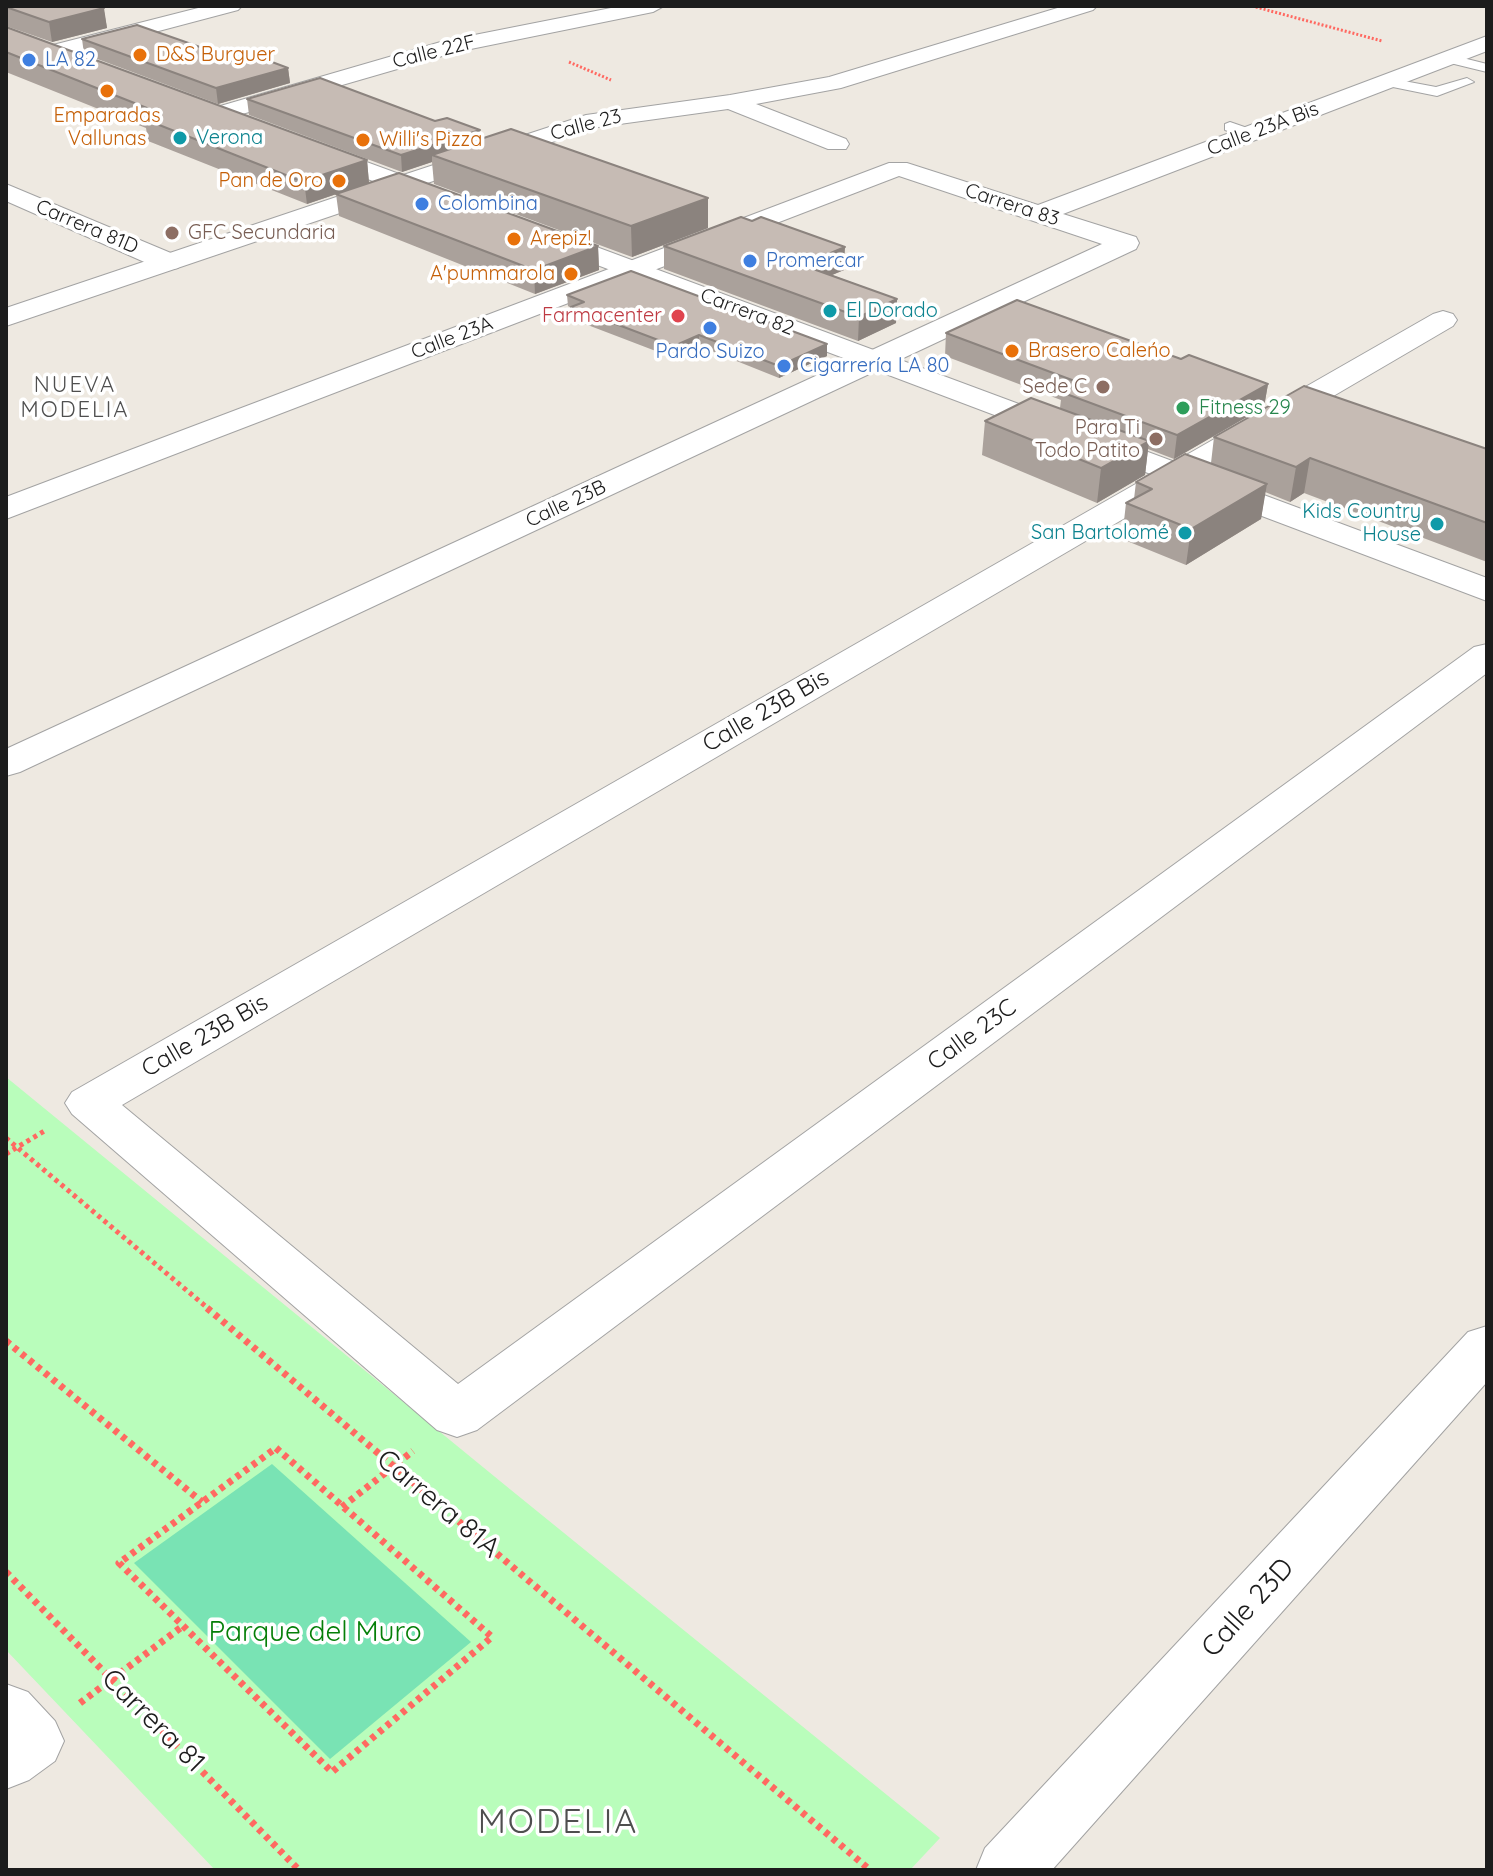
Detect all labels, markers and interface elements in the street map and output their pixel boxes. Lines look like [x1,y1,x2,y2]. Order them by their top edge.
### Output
street label: Calle 22F [390,30,478,74]
place label: D&S Burguer [156,43,275,67]
marker: D&S Burguer [131,46,149,64]
place label: LA 82 [45,48,96,72]
marker: LA 82 [20,51,38,69]
marker: Emparadas Vallunas [98,82,116,100]
street label: Calle 23A Bis [1204,97,1322,161]
place label: Emparadas Vallunas [53,104,161,151]
street label: Calle 23 [548,104,624,146]
place label: Verona [196,126,263,150]
place label: Willi's Pizza [379,128,482,152]
marker: Verona [171,129,189,147]
marker: Willi's Pizza [354,131,372,149]
place label: Pan de Oro [219,169,323,193]
marker: Pan de Oro [330,172,348,190]
street label: Carrera 83 [962,178,1062,232]
place label: Colombina [438,192,538,216]
street label: Carrera 81D [32,195,142,259]
marker: Colombina [413,195,431,213]
place label: GFC Secundaria [188,221,336,245]
marker: GFC Secundaria [163,224,181,242]
place label: Arepiz! [530,227,591,251]
marker: Arepiz! [505,230,523,248]
place label: Promercar [766,249,864,273]
marker: Promercar [741,252,759,270]
place label: A'pummarola [430,262,555,286]
marker: A'pummarola [562,265,580,283]
street label: Carrera 82 [697,283,797,341]
place label: El Dorado [846,299,938,323]
marker: El Dorado [821,302,839,320]
place label: Farmacenter [542,304,662,328]
marker: Farmacenter [669,307,687,325]
street label: Calle 23A [408,311,496,365]
marker: Pardo Suizo [701,319,719,337]
place label: Brasero Caleńo [1028,339,1171,363]
place label: Pardo Suizo [655,340,765,364]
marker: Brasero Caleńo [1003,342,1021,360]
place label: Cigarrería LA 80 [800,354,949,378]
marker: Cigarrería LA 80 [775,357,793,375]
district label: NUEVA MODELIA [21,372,129,424]
place label: Sede C [1023,375,1087,399]
marker: Sede C [1094,378,1112,396]
place label: Fitness 29 [1199,396,1291,420]
marker: Fitness 29 [1174,399,1192,417]
place label: Para Ti Todo Patito [1035,416,1140,463]
marker: Para Ti Todo Patito [1147,430,1165,448]
street label: Calle 23B [522,475,610,533]
place label: Kids Country House [1302,500,1421,547]
marker: Kids Country House [1428,515,1446,533]
place label: San Bartolomé [1031,521,1169,545]
marker: San Bartolomé [1176,524,1194,542]
street label: Calle 23B Bis [698,663,834,759]
street label: Calle 23B Bis [137,988,273,1084]
street label: Calle 23C [922,993,1022,1077]
street label: Carrera 81A [369,1443,507,1565]
street label: Calle 23D [1195,1552,1301,1664]
park label: Parque del Muro [208,1616,422,1650]
street label: Carrera 81 [94,1662,212,1780]
district label: MODELIA [478,1803,638,1843]

